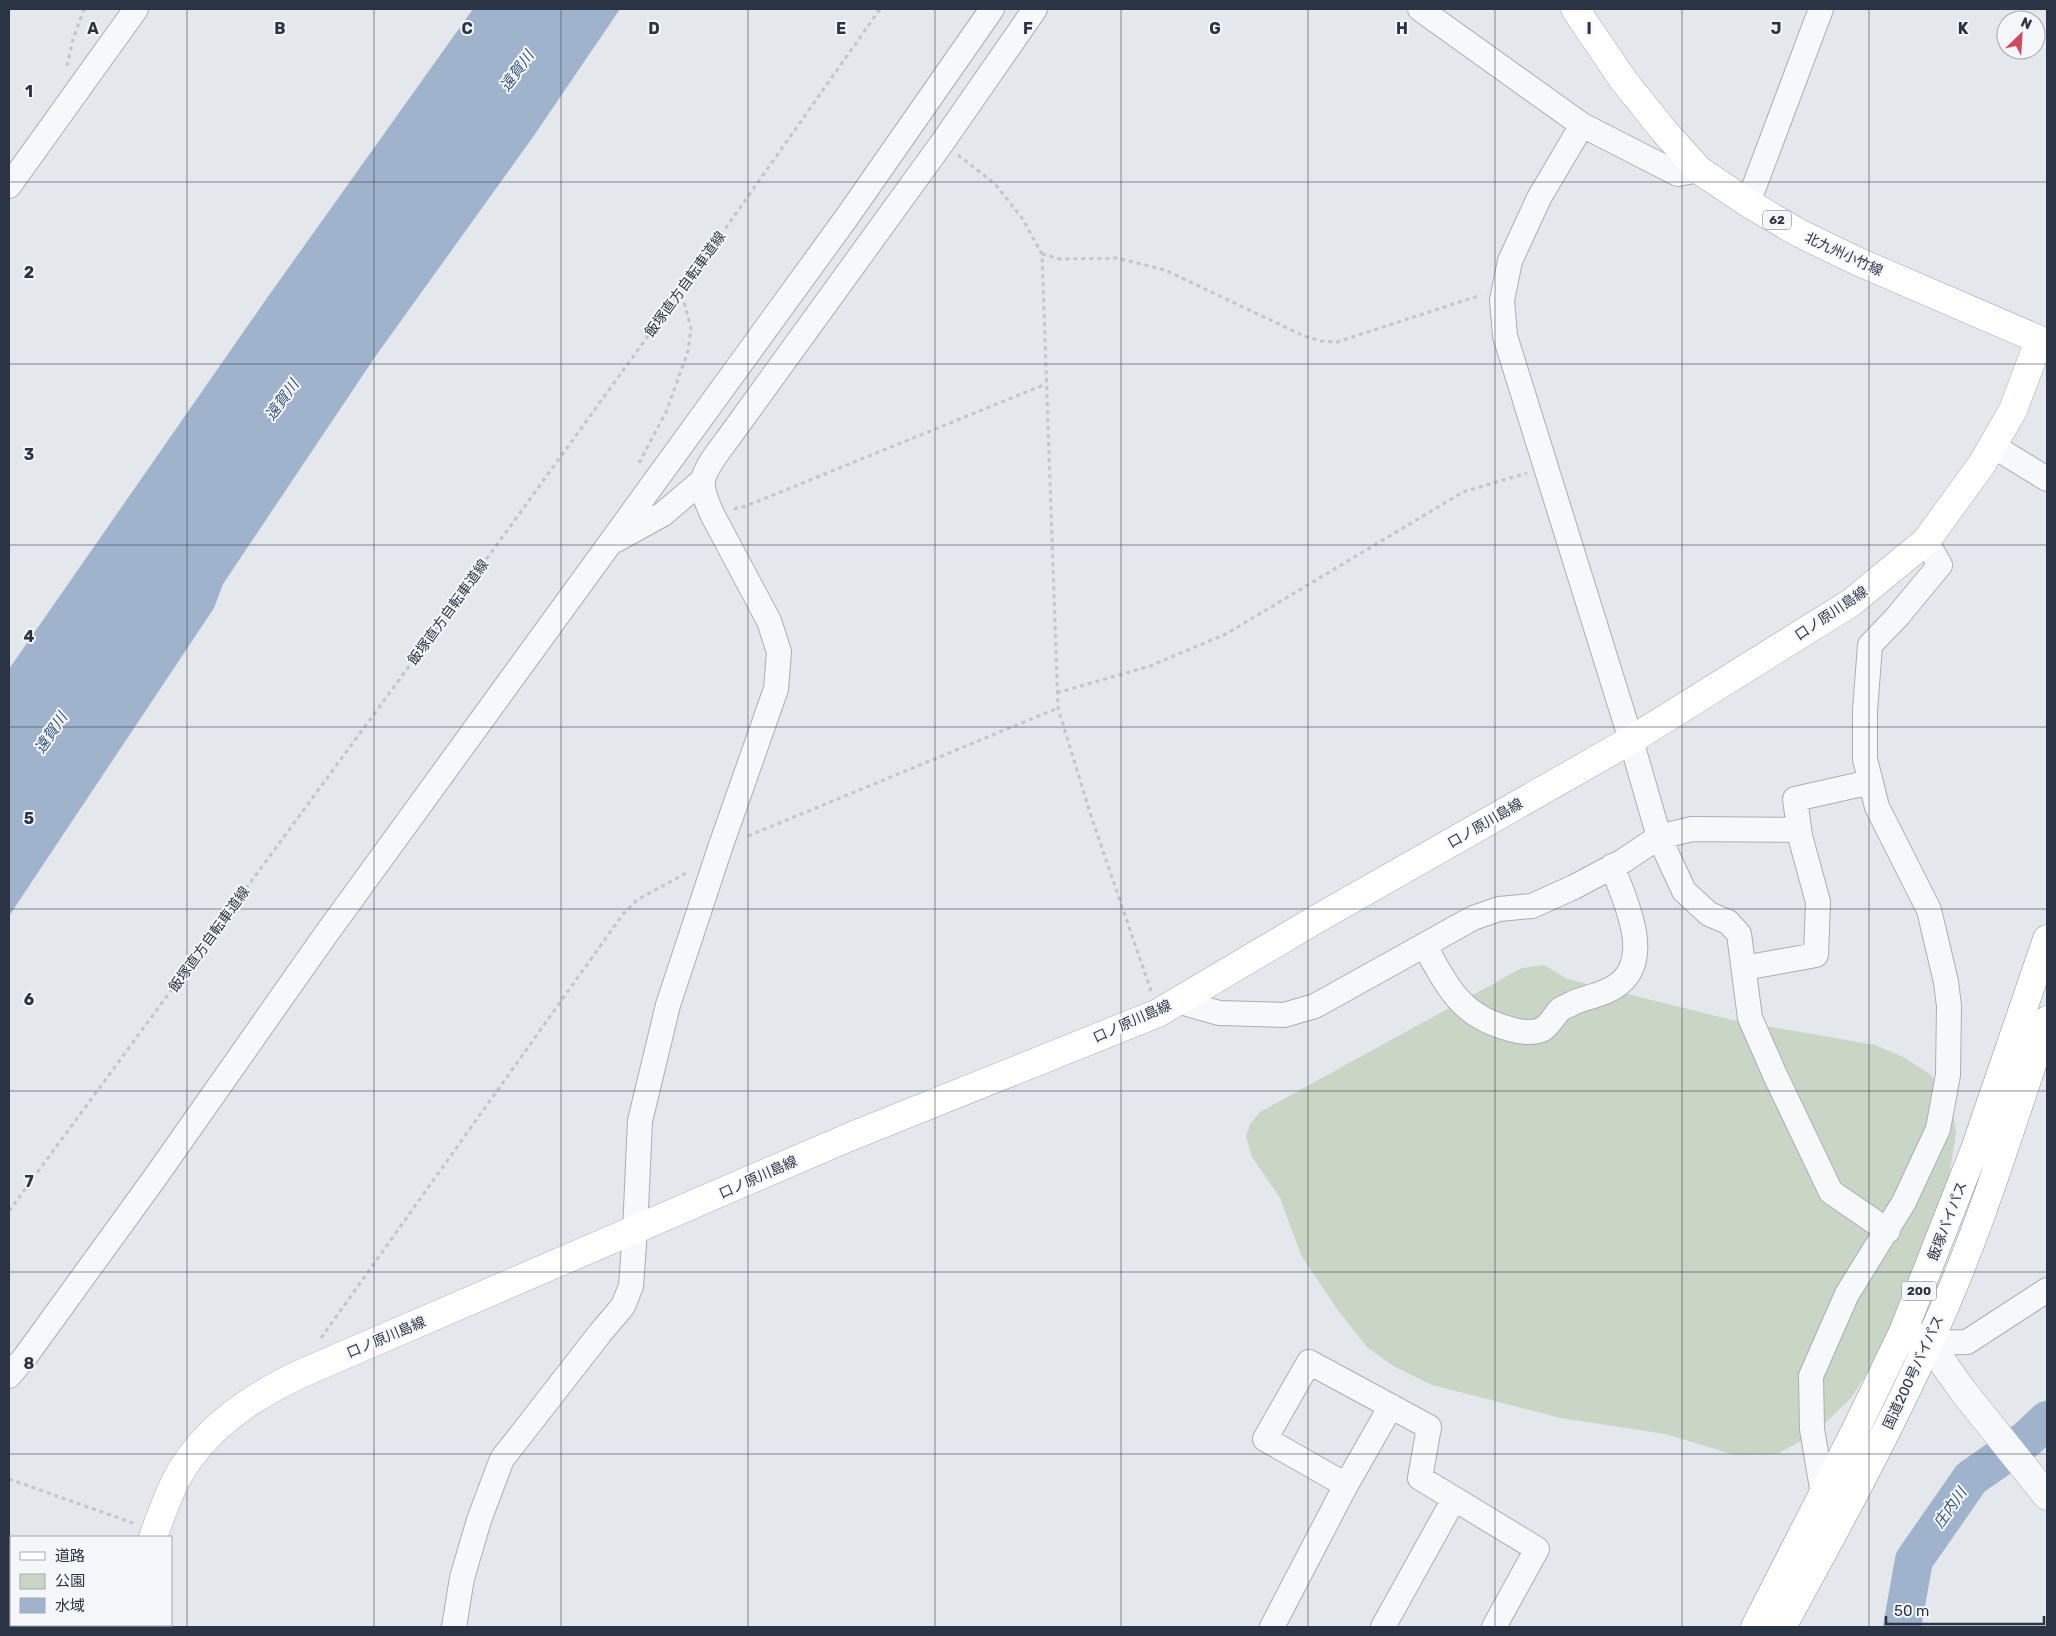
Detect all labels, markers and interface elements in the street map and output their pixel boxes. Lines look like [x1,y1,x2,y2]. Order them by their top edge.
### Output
north arrow [1996,10,2046,60]
text: N [2018,14,2034,34]
text: A [87,19,99,38]
text: B [274,19,286,38]
text: C [461,19,473,38]
text: D [648,19,660,38]
text: E [836,19,846,38]
text: F [1023,19,1033,38]
text: G [1209,19,1221,38]
text: H [1396,19,1408,38]
text: I [1586,19,1592,38]
text: J [1771,19,1781,38]
text: K [1958,19,1969,38]
water label: 遠賀川 [496,46,539,94]
text: 1 [25,82,33,101]
road number: 62 [1763,210,1791,230]
street label: 飯塚直方自転車道線 [641,228,729,340]
street label: 北九州小竹線 [1802,229,1885,280]
text: 2 [24,263,34,282]
water label: 遠賀川 [261,375,304,423]
text: 3 [24,445,34,464]
street label: 飯塚直方自転車道線 [404,556,492,668]
street label: 口ノ原川島線 [1792,583,1871,644]
text: 4 [24,627,35,646]
water label: 遠賀川 [31,708,72,757]
street label: 口ノ原川島線 [1445,795,1526,852]
text: 5 [24,809,34,828]
street label: 飯塚直方自転車道線 [165,883,253,995]
text: 6 [24,990,34,1009]
street label: 口ノ原川島線 [1090,997,1174,1046]
street label: 口ノ原川島線 [716,1153,800,1202]
text: 7 [24,1172,34,1191]
street label: 飯塚バイパス [1925,1179,1970,1263]
road number: 200 [1902,1282,1936,1300]
street label: 口ノ原川島線 [344,1313,428,1362]
street label: 国道200号バイパス [1880,1313,1947,1432]
text: 8 [24,1354,35,1373]
water label: 庄内川 [1930,1483,1971,1532]
legend [10,1536,172,1626]
text: 道路 [55,1547,85,1565]
text: 公園 [55,1572,85,1590]
scale bar [1886,1594,2044,1626]
text: 水域 [55,1597,85,1615]
text: 50 m [1894,1602,1929,1620]

